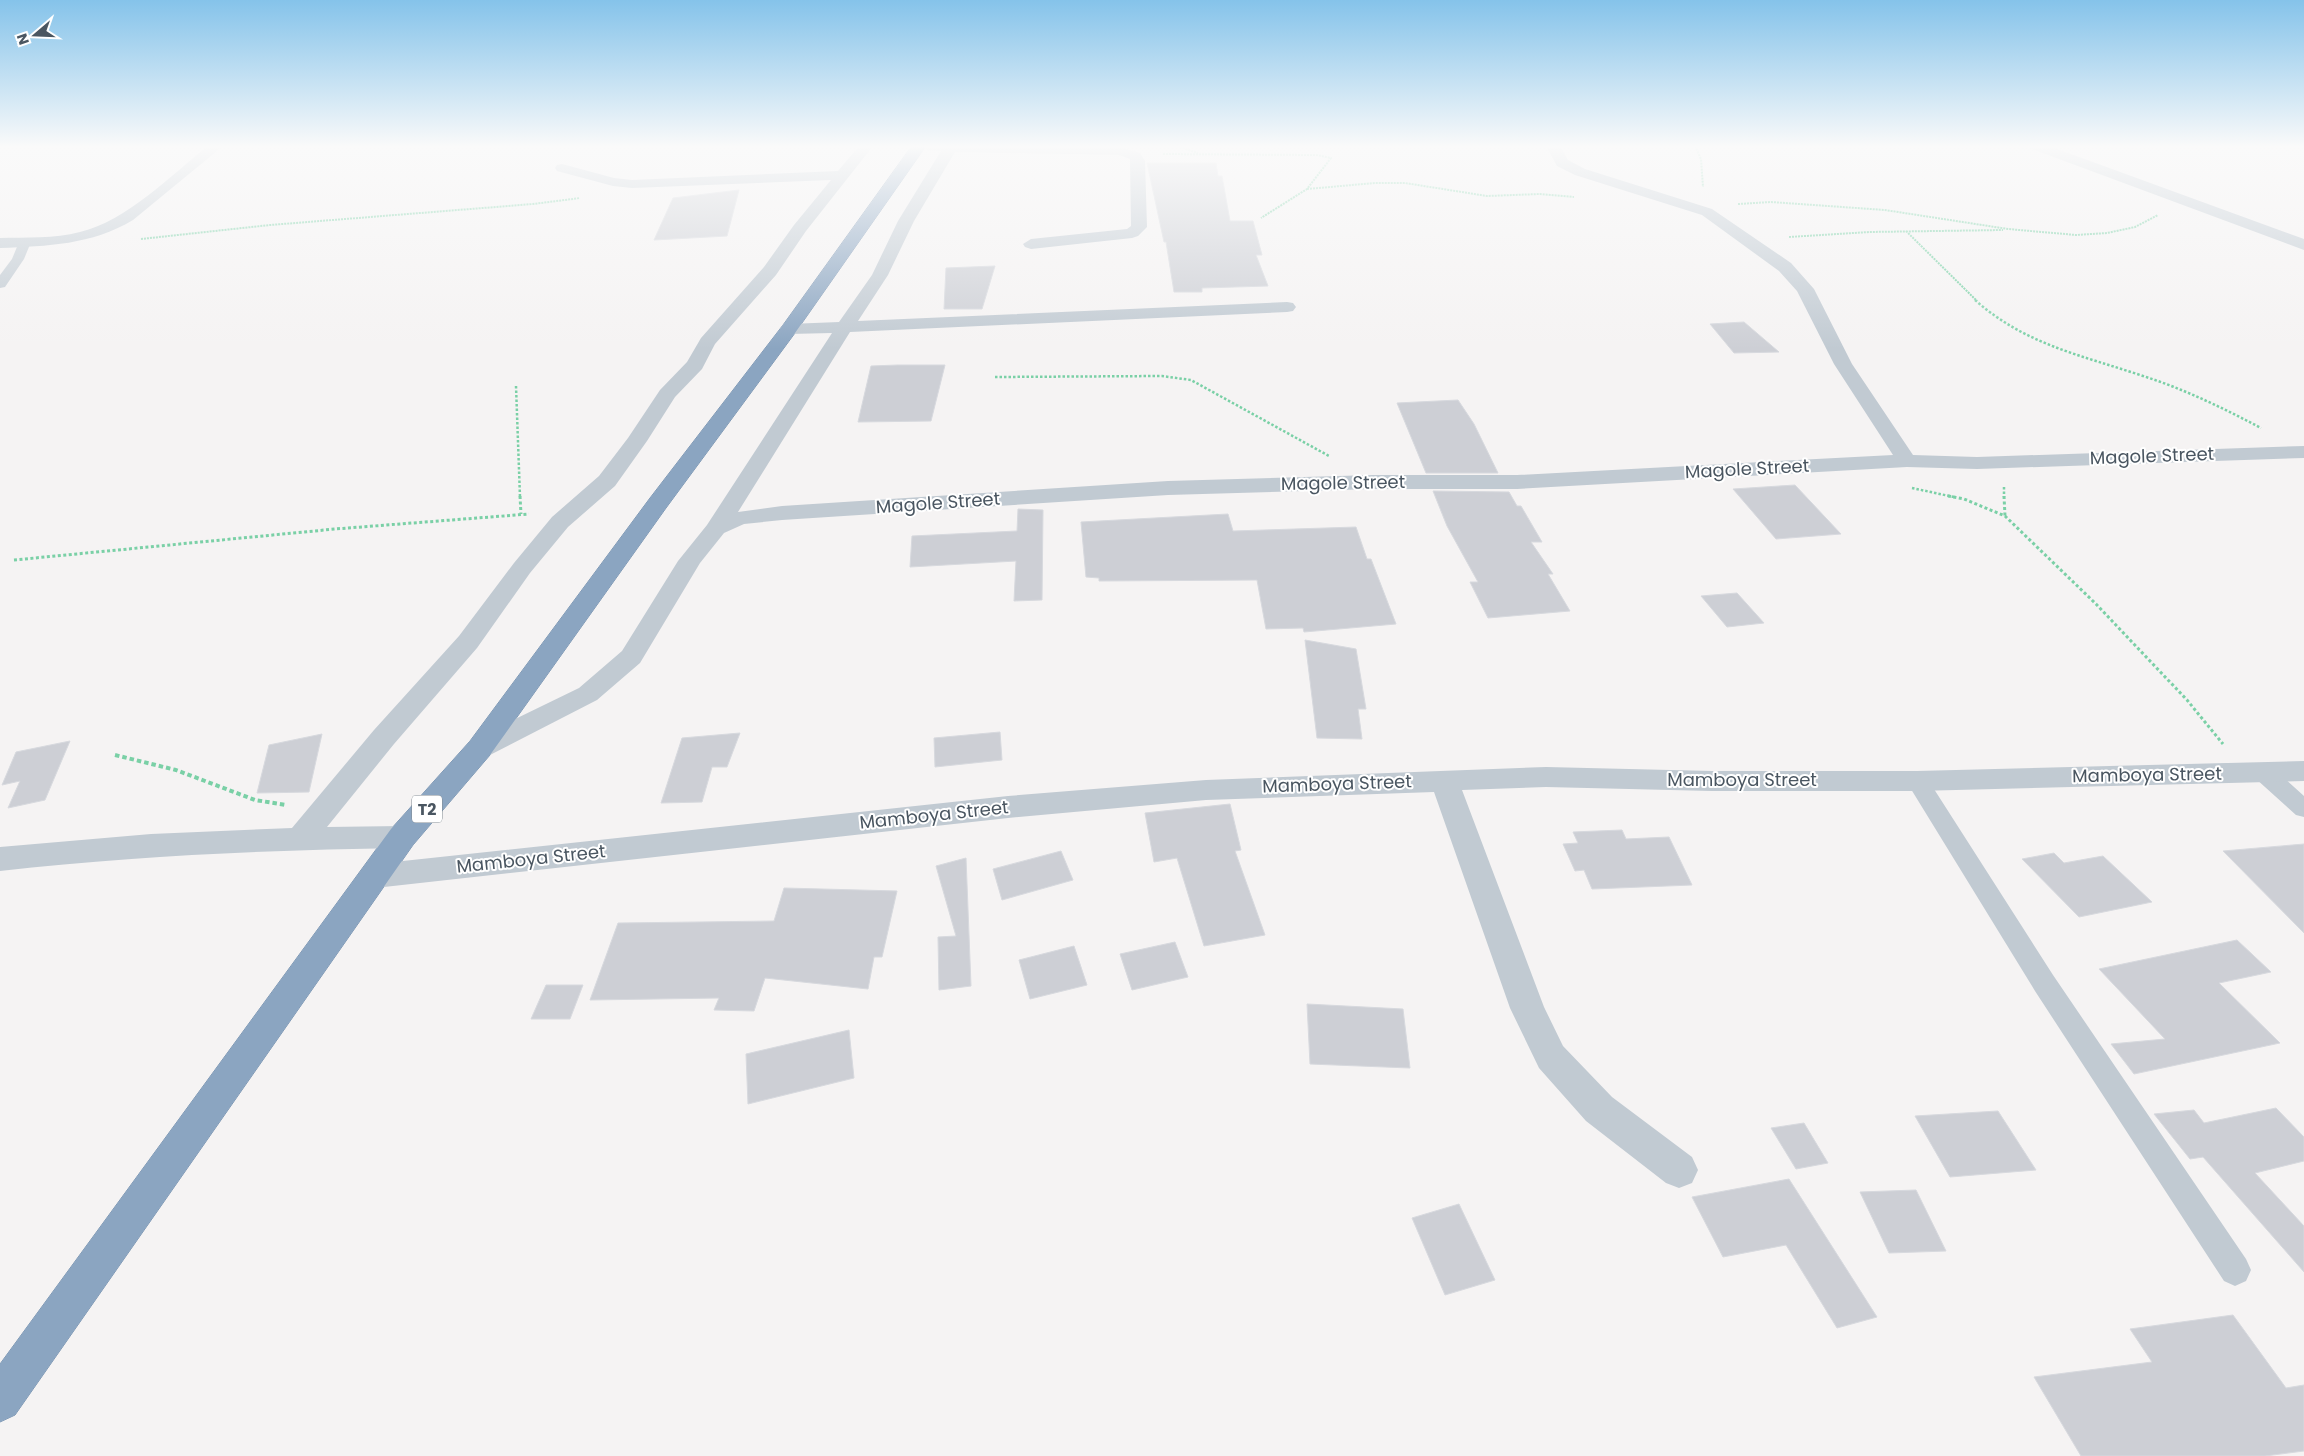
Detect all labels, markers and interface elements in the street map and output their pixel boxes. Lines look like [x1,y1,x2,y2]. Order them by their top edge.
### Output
north arrow [10,10,60,60]
text: N [12,31,34,47]
street label: Magole Street [2089,441,2215,470]
street label: Magole Street [1684,453,1810,484]
street label: Magole Street [1281,469,1405,496]
street label: Magole Street [875,486,1001,519]
street label: Mamboya Street [2072,761,2222,788]
street label: Mamboya Street [1667,767,1817,792]
street label: Mamboya Street [1262,768,1412,799]
street label: Mamboya Street [858,794,1010,835]
road number: T2 [412,796,442,822]
street label: Mamboya Street [455,838,607,879]

